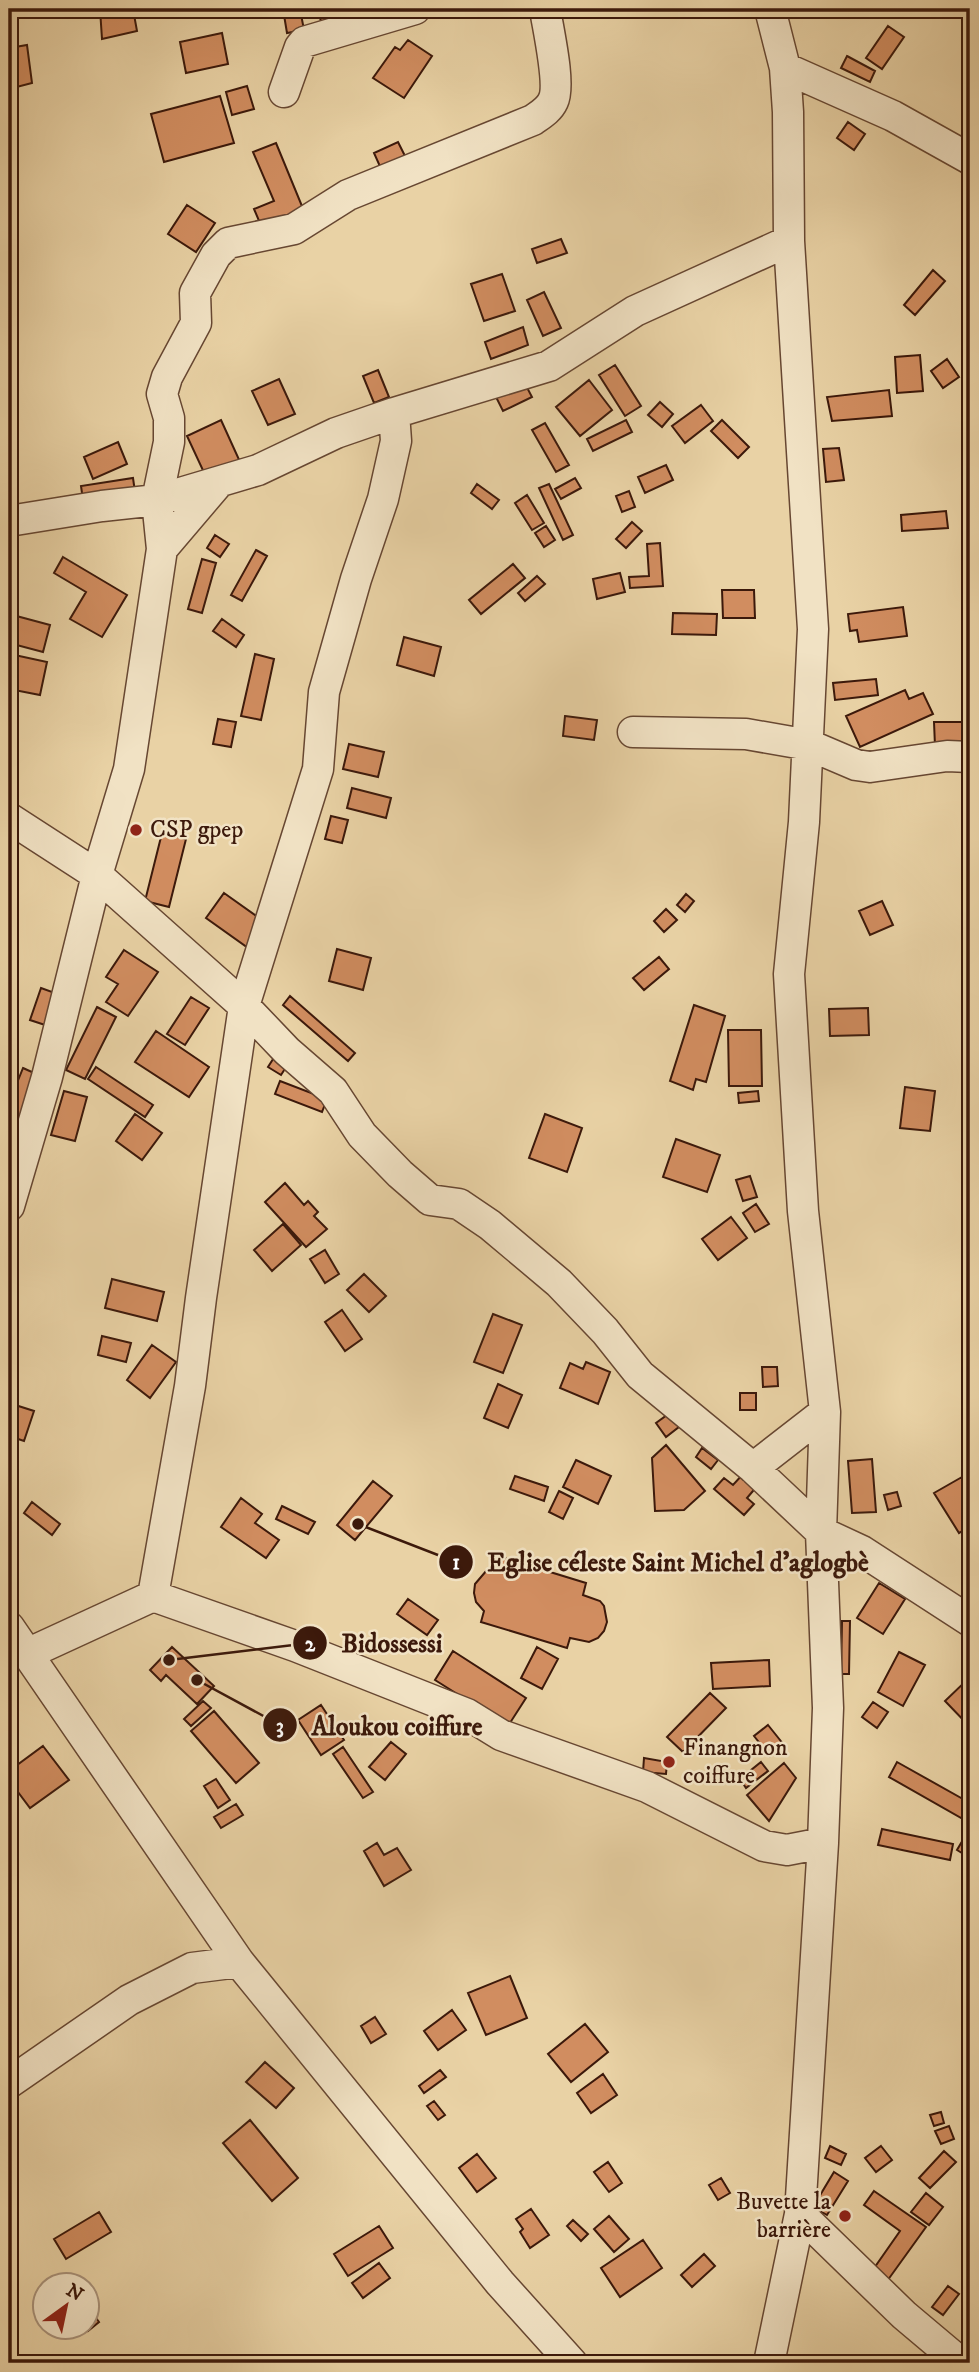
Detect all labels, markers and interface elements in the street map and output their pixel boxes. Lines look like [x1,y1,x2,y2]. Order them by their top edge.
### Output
place label: CSP gpep [150,815,243,845]
marker: CSP gpep [128,822,144,838]
callout: Eglise céleste Saint Michel d'aglogbè [438,1538,883,1585]
text: Eglise céleste Saint Michel d'aglogbè [487,1547,869,1580]
text: 1 [452,1550,460,1576]
callout: Bidossessi [292,1620,456,1667]
text: Bidossessi [342,1628,443,1661]
text: 2 [305,1632,316,1658]
callout: Aloukou coiffure [263,1702,497,1749]
text: Aloukou coiffure [311,1711,483,1744]
text: 3 [276,1714,284,1740]
place label: Finangnon coiffure [683,1733,788,1791]
marker: Finangnon coiffure [661,1754,677,1770]
place label: Buvette la barrière [736,2187,832,2245]
marker: Buvette la barrière [837,2208,853,2224]
north arrow [32,2270,102,2340]
text: N [62,2279,88,2307]

